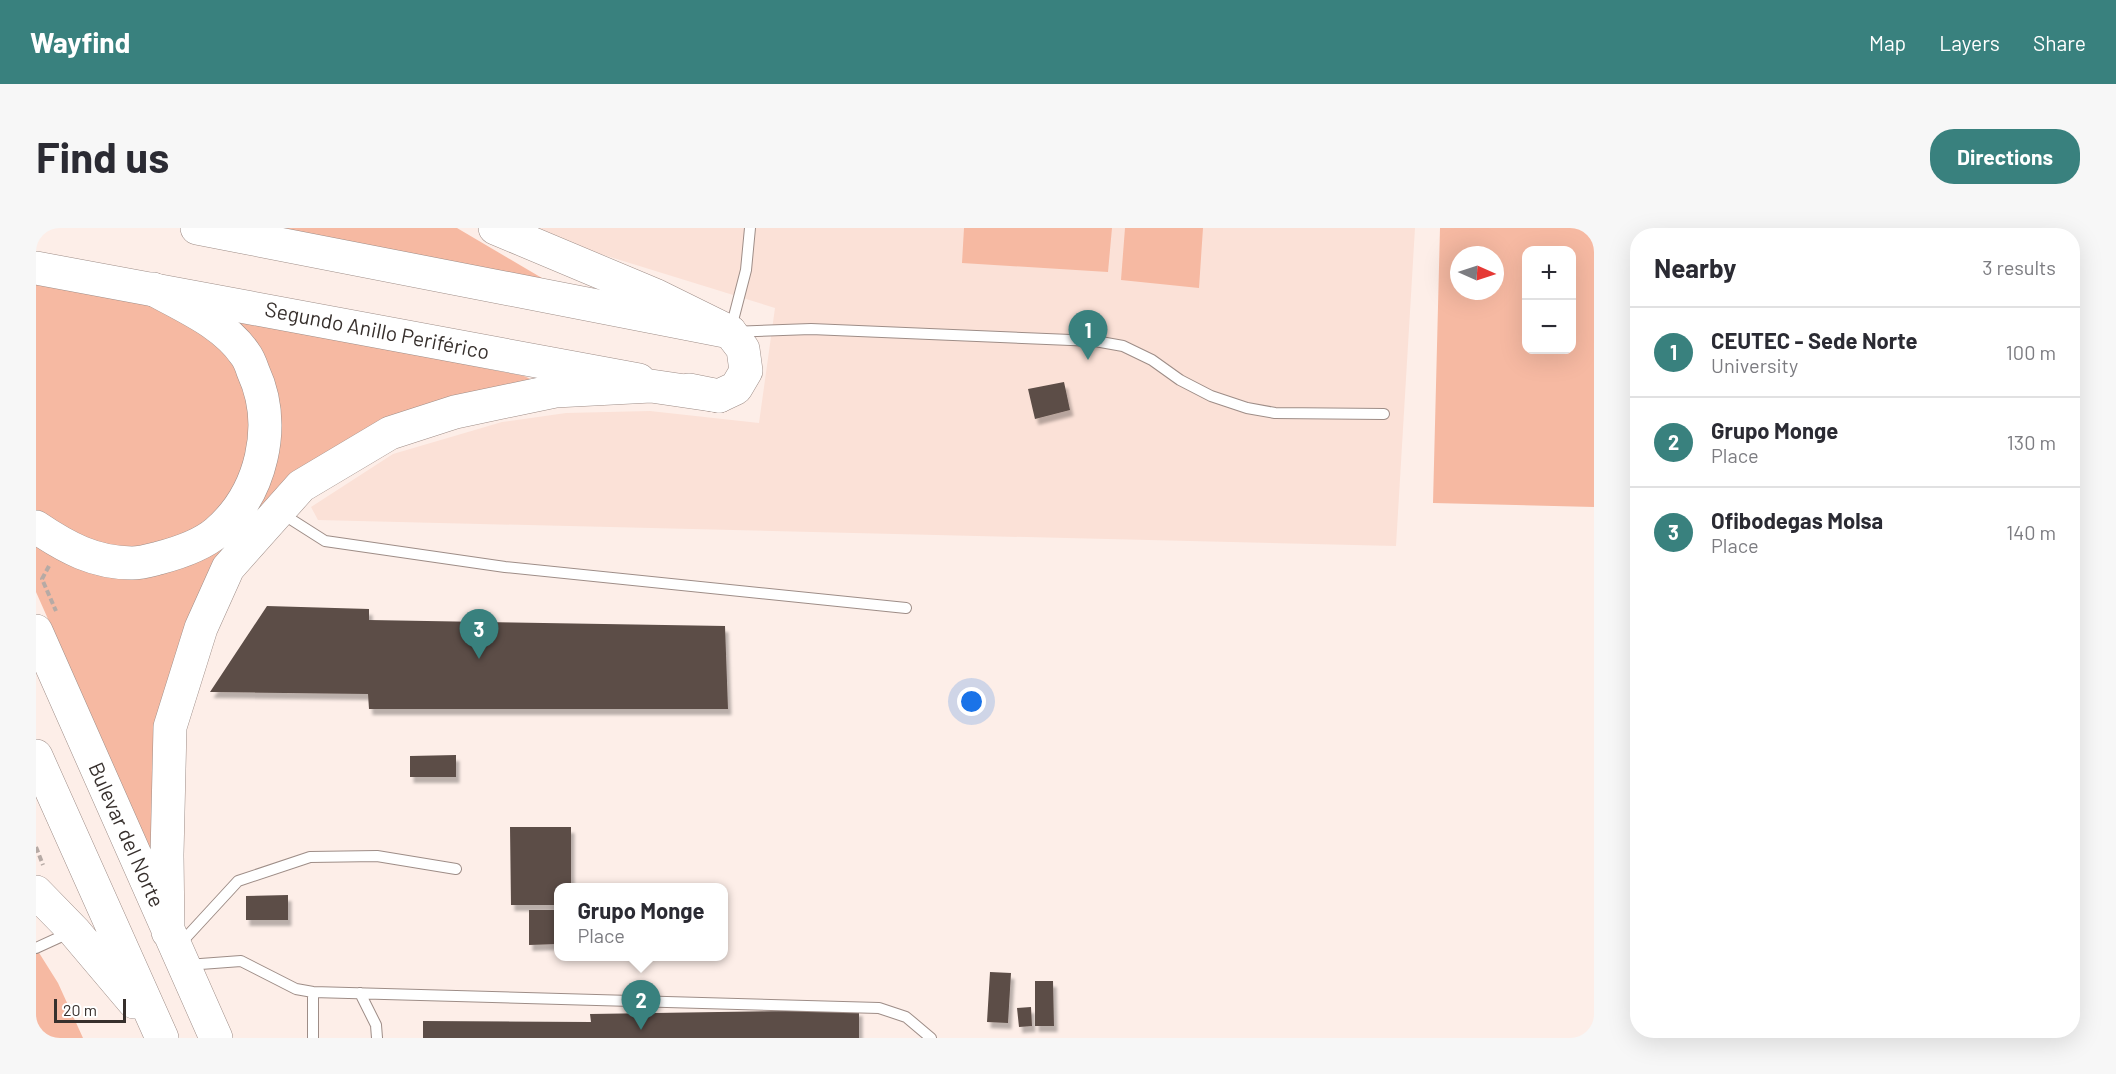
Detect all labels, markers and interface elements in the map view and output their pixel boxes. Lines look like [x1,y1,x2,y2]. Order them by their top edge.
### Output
text: Wayfind [30,25,130,59]
text: Map [1869,30,1906,55]
text: Layers [1939,30,2000,55]
text: Share [2033,30,2086,55]
button: Directions [1930,129,2080,184]
text: Find us [36,131,169,181]
north arrow [1450,246,1504,300]
map controls [1522,246,1576,354]
button: + [1522,246,1576,300]
text: Nearby [1654,252,1736,283]
text: 3 results [1982,255,2056,279]
street label: Segundo Anillo Periférico [263,295,492,364]
button: − [1522,300,1576,354]
pin: 1 [1068,310,1108,360]
text: CEUTEC - Sede Norte [1711,327,1918,353]
text: 1 [1670,340,1677,364]
text: 100 m [2006,340,2056,364]
text: University [1711,353,1798,377]
text: Grupo Monge [1711,417,1838,443]
text: 2 [1668,430,1679,454]
text: 130 m [2007,430,2056,454]
text: Place [1711,443,1759,467]
text: Ofibodegas Molsa [1711,507,1883,533]
text: 3 [1668,520,1679,544]
text: 140 m [2006,520,2056,544]
text: Place [1711,533,1759,557]
pin: 3 [460,610,498,659]
your location [957,687,986,716]
street label: Bulevar del Norte [84,758,171,911]
popup [554,883,728,961]
text: Grupo Monge [577,897,705,923]
text: Place [577,923,625,947]
pin: 2 [622,980,660,1030]
scale bar [54,996,126,1024]
text: 20 m [63,1000,97,1019]

